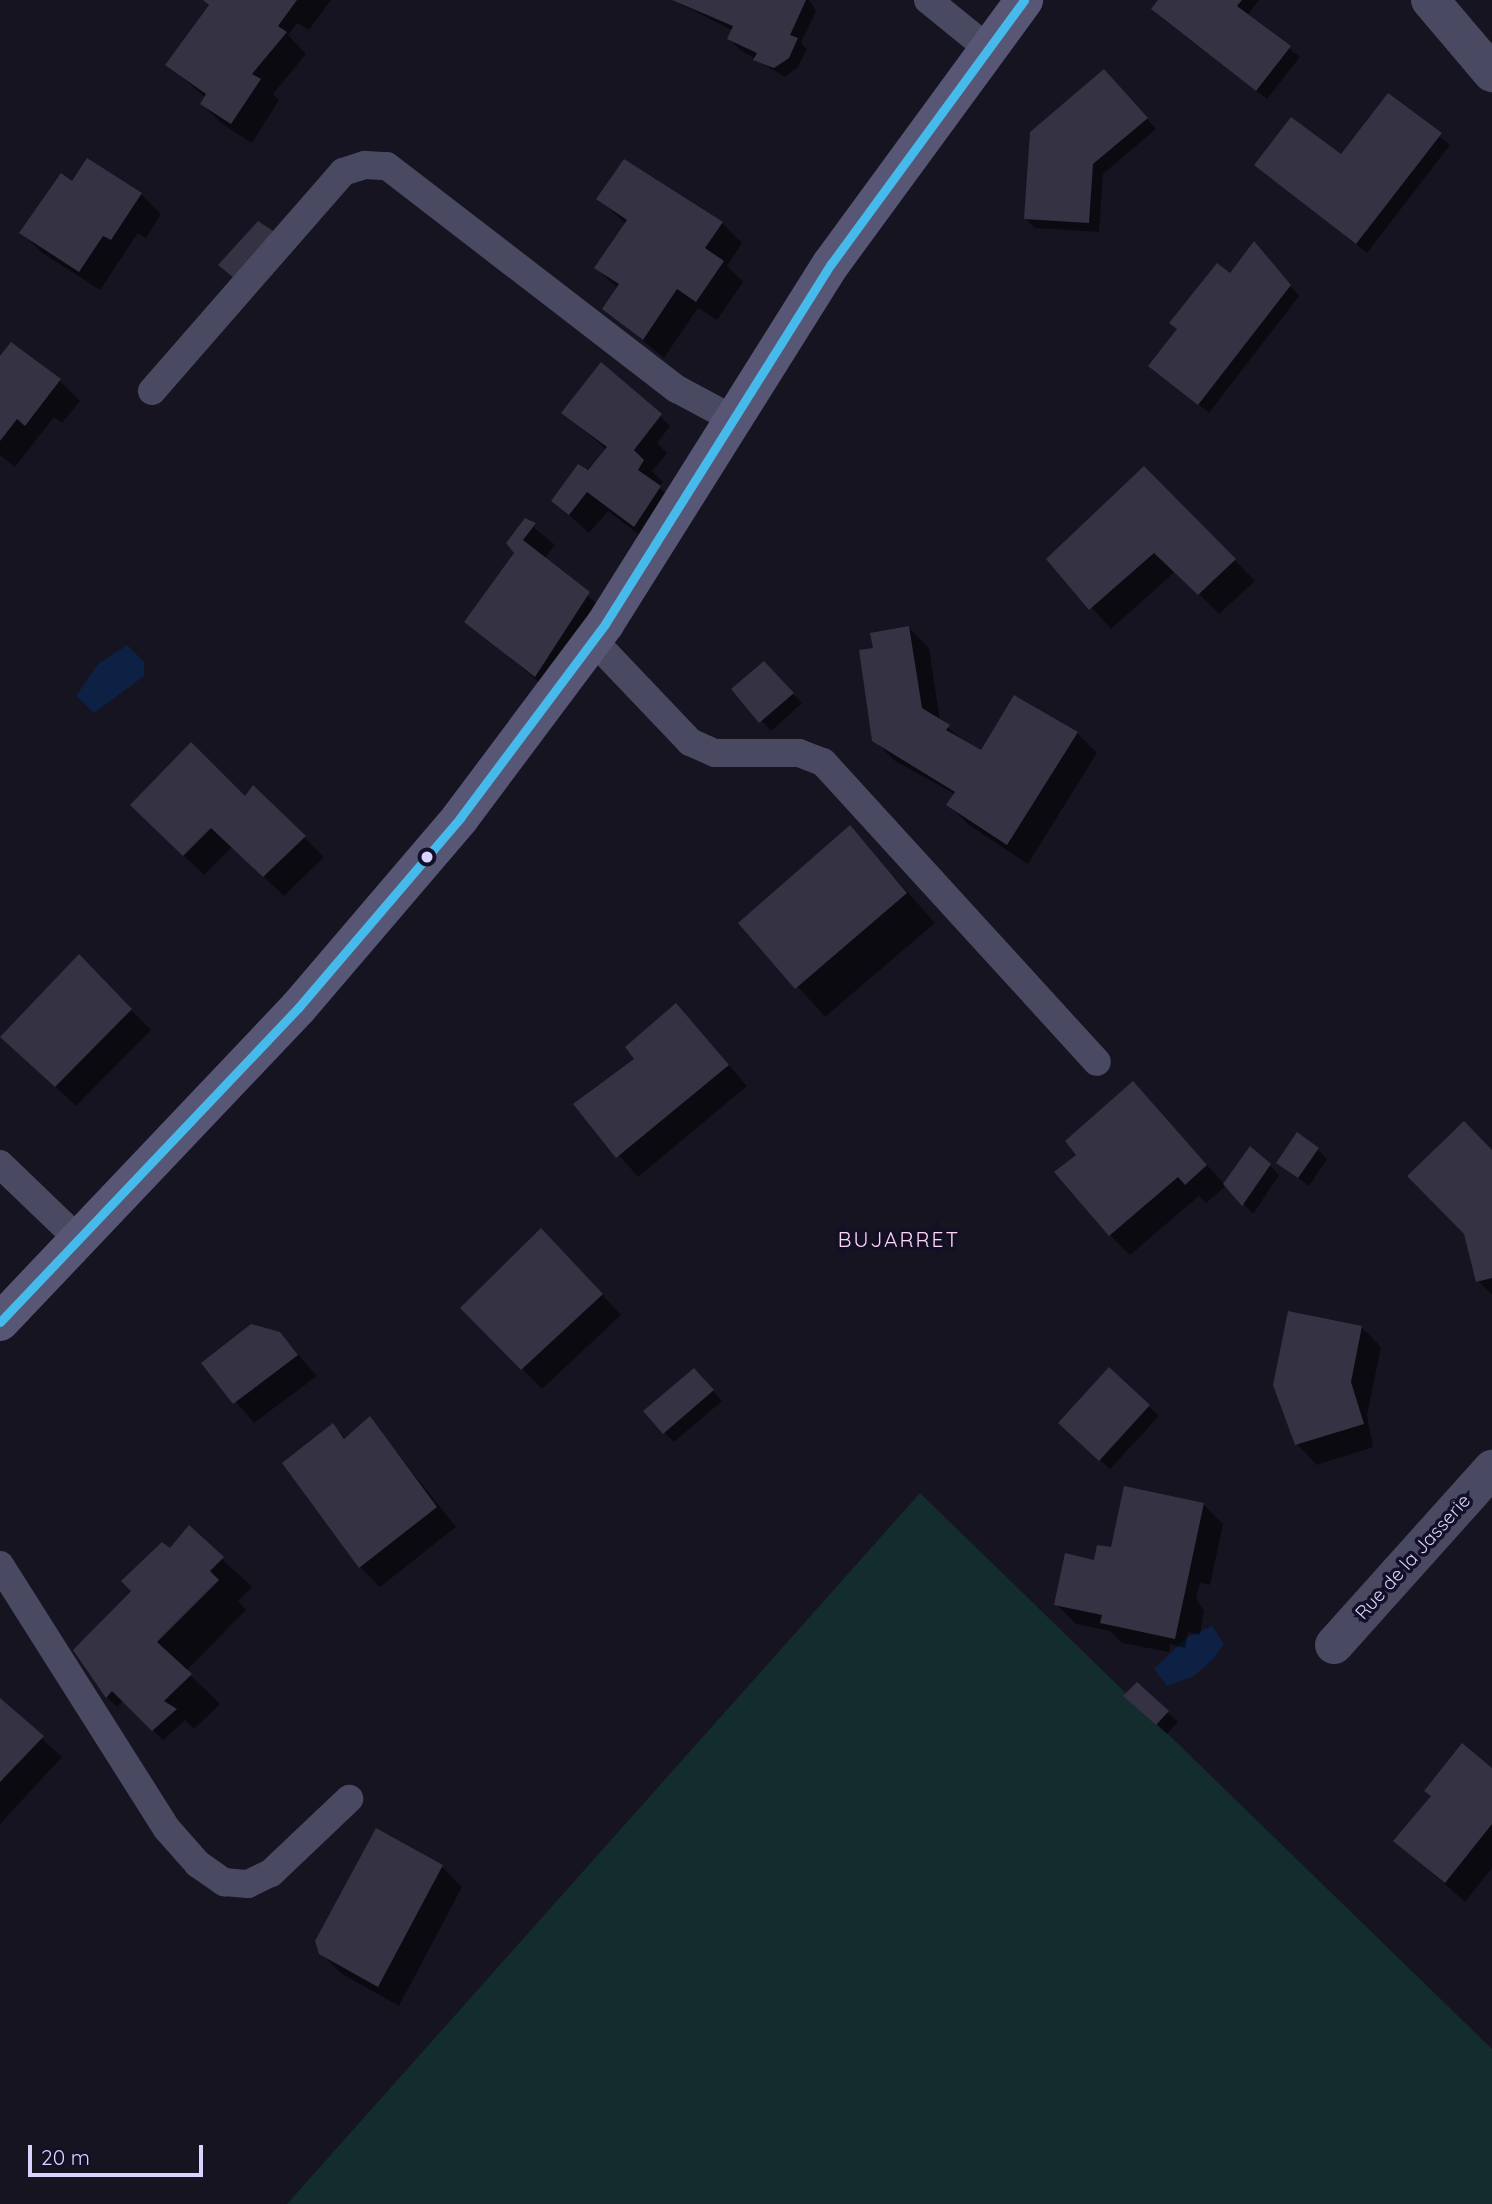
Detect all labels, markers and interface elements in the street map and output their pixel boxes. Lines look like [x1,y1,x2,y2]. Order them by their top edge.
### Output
unlabelled marker [420,850,434,864]
district label: BUJARRET [839,1226,959,1252]
street label: Rue de la Jasserie [1351,1490,1475,1624]
scale bar [32,2130,206,2174]
text: 20 m [41,2144,90,2170]

